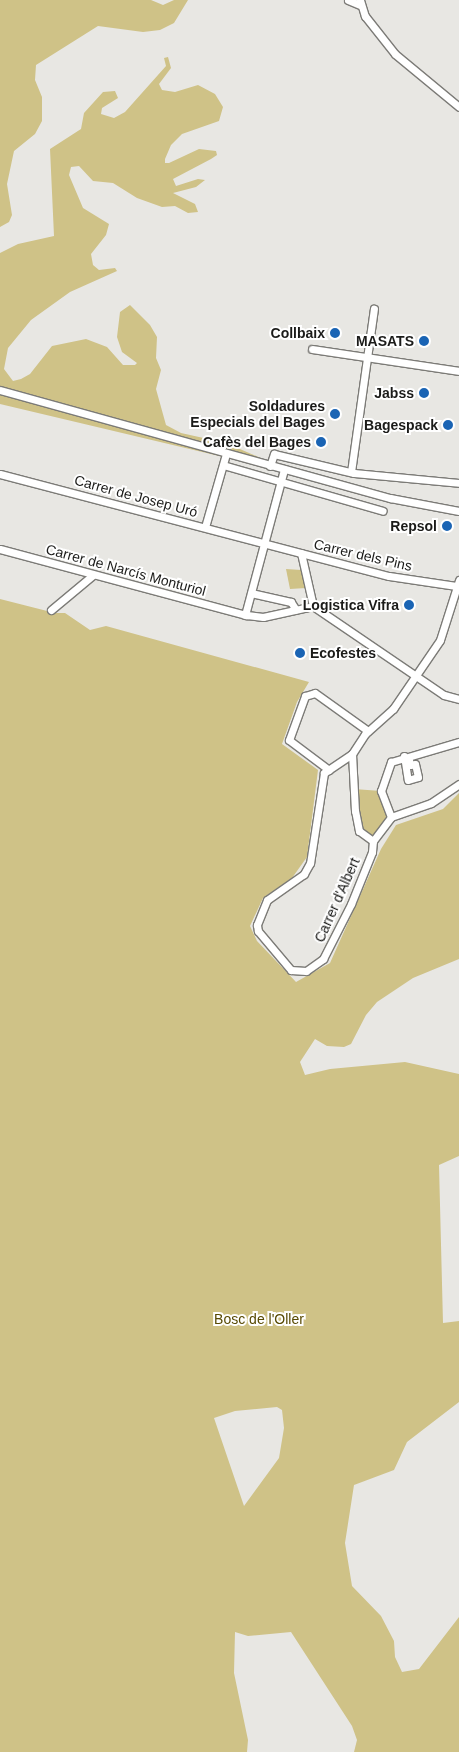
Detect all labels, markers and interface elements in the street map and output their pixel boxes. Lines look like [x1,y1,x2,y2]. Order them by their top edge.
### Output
place label: Collbaix [271,325,325,341]
marker: Collbaix [329,327,341,339]
place label: MASATS [356,333,414,349]
marker: MASATS [418,335,430,347]
place label: Jabss [374,385,414,401]
marker: Jabss [418,387,430,399]
place label: Soldadures Especials del Bages [190,398,325,431]
marker: Soldadures Especials del Bages [329,408,341,420]
place label: Bagespack [364,417,438,433]
marker: Bagespack [442,419,454,431]
place label: Cafès del Bages [203,434,311,450]
marker: Cafès del Bages [315,436,327,448]
street label: Carrer de Josep Uró [73,471,199,521]
place label: Repsol [390,518,437,534]
marker: Repsol [441,520,453,532]
street label: Carrer dels Pins [312,536,414,574]
street label: Carrer de Narcís Monturiol [44,541,208,599]
place label: Logistica Vifra [303,597,399,613]
marker: Logistica Vifra [403,599,415,611]
place label: Ecofestes [310,645,376,661]
marker: Ecofestes [294,647,306,659]
street label: Carrer d'Albert [311,855,363,945]
park label: Bosc de l'Oller [214,1311,304,1327]

